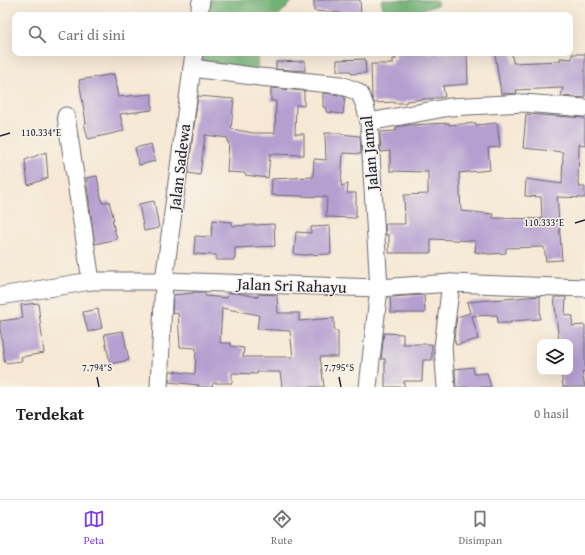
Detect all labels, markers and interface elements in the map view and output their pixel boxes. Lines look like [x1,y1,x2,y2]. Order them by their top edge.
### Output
search box [12,12,573,56]
icon: search [26,23,48,45]
text: Cari di sini [58,24,125,45]
street label: Jalan Jamal [354,114,384,193]
street label: Jalan Sadewa [162,122,196,214]
text: 110.334°E [21,125,61,140]
text: 110.333°E [524,215,564,230]
street label: Jalan Sri Rahayu [235,271,347,299]
map controls [537,339,573,375]
button: layers [537,339,573,375]
text: 7.794°S [82,360,112,375]
text: 7.795°S [324,360,354,375]
text: Terdekat [16,401,84,426]
text: 0 hasil [534,404,569,423]
tab: Peta [83,508,105,548]
tab: Rute [271,508,293,548]
tab: Disimpan [459,508,502,548]

